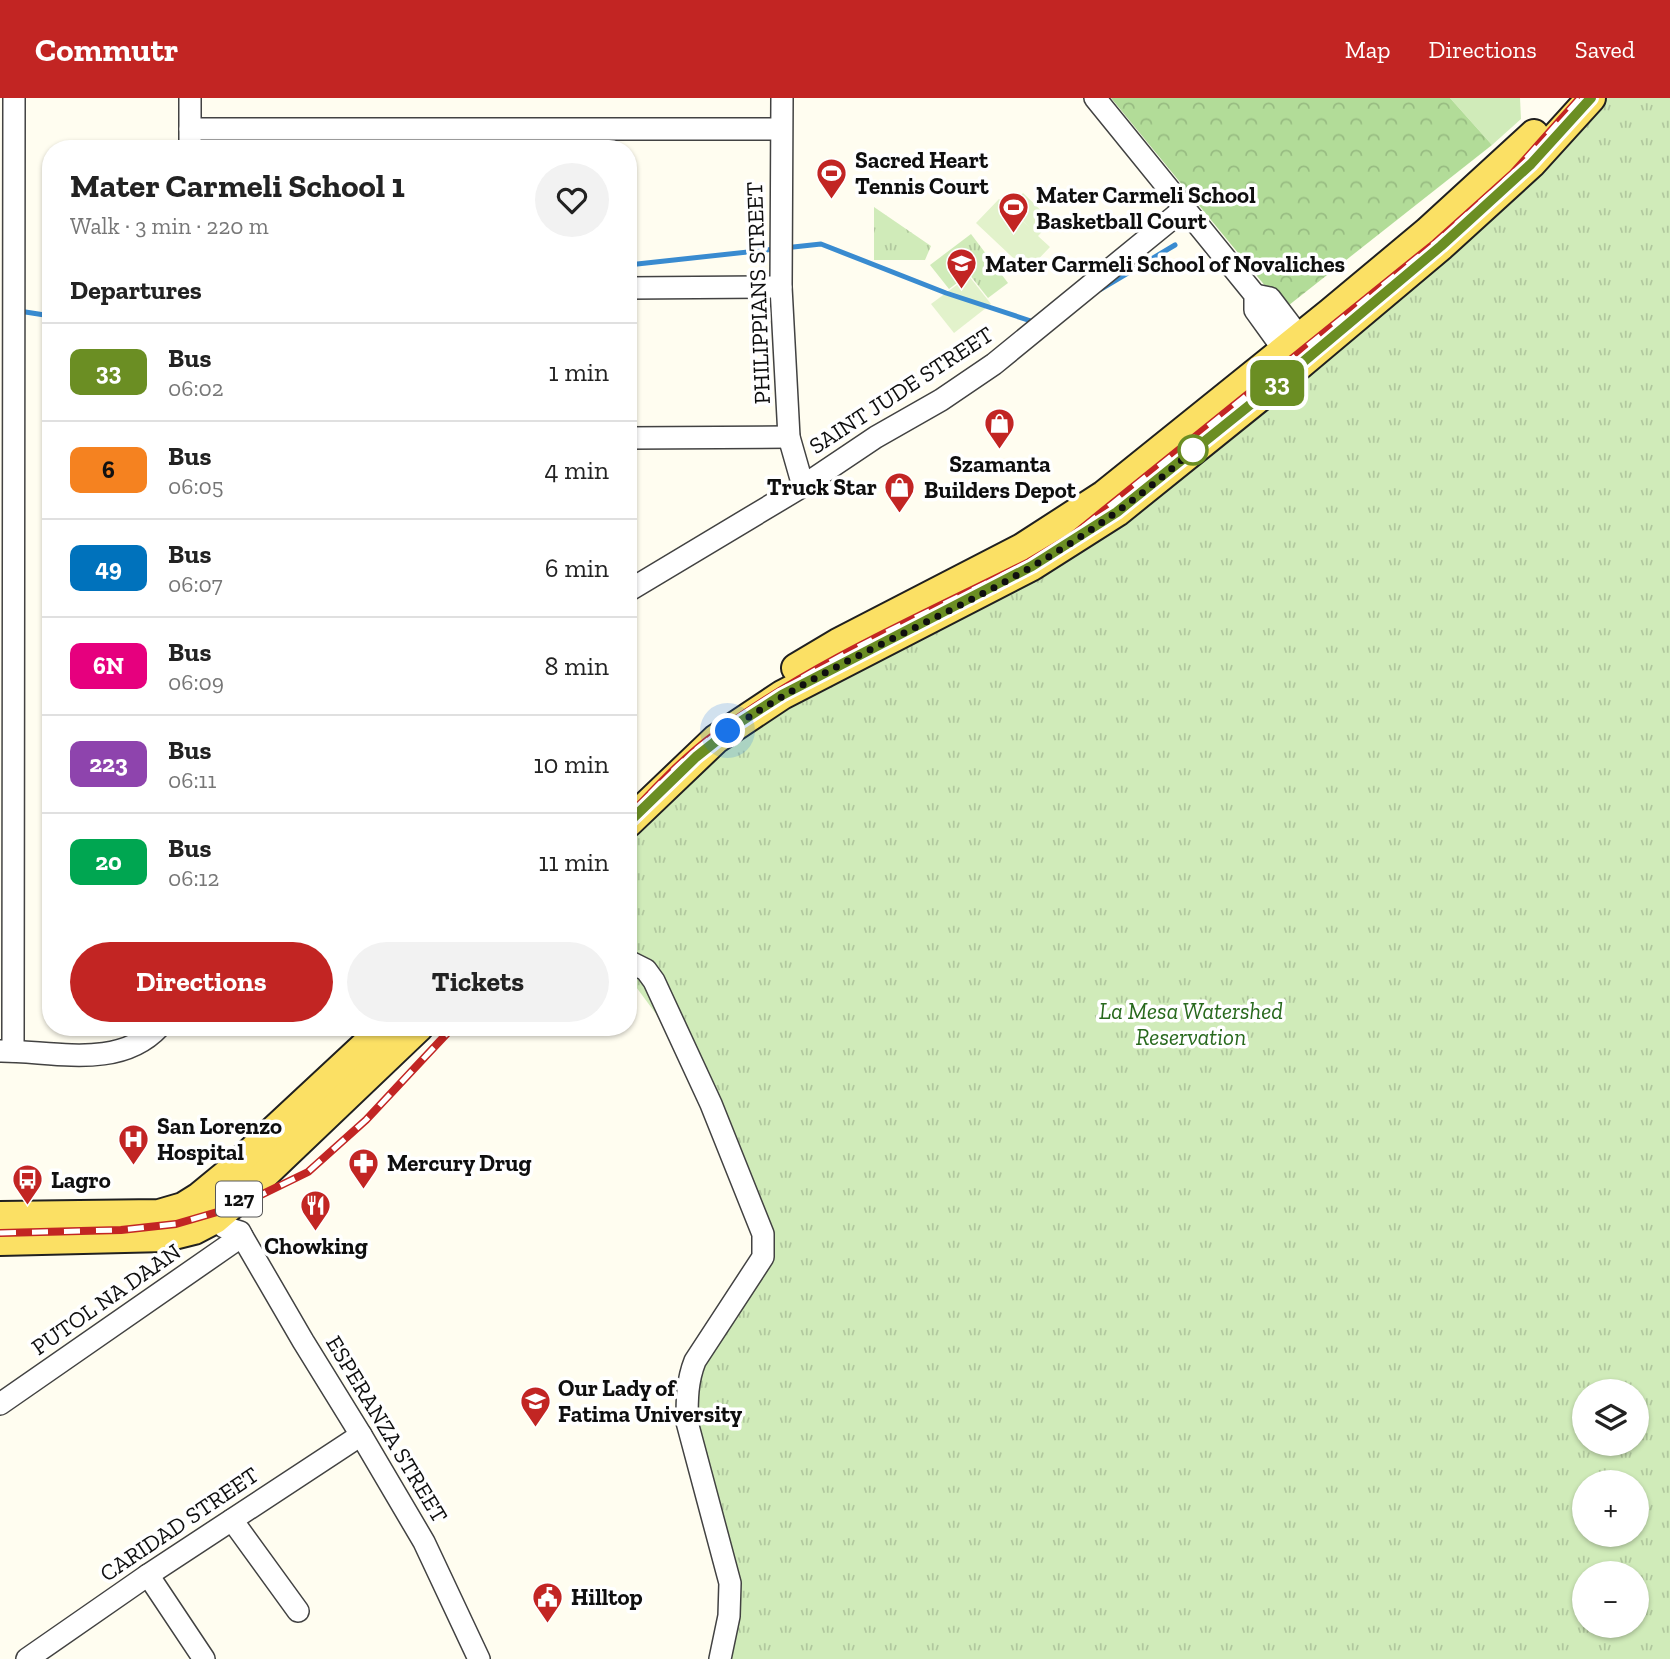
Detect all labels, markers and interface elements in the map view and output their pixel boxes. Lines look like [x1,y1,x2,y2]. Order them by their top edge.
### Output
text: Commutr [35,30,178,69]
text: Map [1345,35,1391,64]
text: Directions [1429,35,1537,64]
text: Saved [1575,35,1635,64]
place label: Sacred Heart Tennis Court [855,146,990,200]
sports icon: Sacred Heart Tennis Court [815,156,849,200]
button: heart [535,163,609,237]
text: Mater Carmeli School 1 [70,166,405,205]
street label: PHILIPPIANS STREET [740,181,776,405]
place label: Mater Carmeli School Basketball Court [1036,181,1256,235]
sports icon: Mater Carmeli School Basketball Court [996,191,1030,235]
text: Walk · 3 min · 220 m [70,212,269,240]
school or university icon: Mater Carmeli School of Novaliches [945,247,979,291]
place label: Mater Carmeli School of Novaliches [985,250,1345,278]
text: Departures [70,274,202,306]
street label: SAINT JUDE STREET [804,320,998,460]
text: Bus [168,342,211,374]
text: 1 min [548,356,609,388]
text: 33 [96,357,121,386]
line badge: 33 [1246,360,1308,406]
text: 33 [1264,368,1290,397]
text: 06:02 [168,374,224,402]
shop icon: Szamanta Builders Depot [983,406,1017,450]
unlabelled marker [1178,435,1208,465]
text: Bus [168,440,211,472]
place label: Szamanta Builders Depot [924,450,1077,504]
text: 4 min [544,454,609,486]
text: 6 [102,455,115,484]
shop icon: Truck Star [883,470,917,514]
text: 06:05 [168,472,224,500]
place label: Truck Star [767,473,877,501]
text: Bus [168,538,211,570]
text: 6 min [545,552,609,584]
text: 49 [95,553,122,582]
text: 06:07 [168,570,223,598]
text: Bus [168,636,211,668]
text: 8 min [544,650,609,682]
text: 6N [93,651,124,680]
text: 06:09 [168,668,224,696]
your location [710,713,745,748]
text: Bus [168,734,211,766]
text: 10 min [533,748,609,780]
text: 223 [89,749,128,778]
text: 06:11 [168,766,216,794]
text: Bus [168,832,211,864]
text: 11 min [538,846,609,878]
text: 20 [95,847,122,876]
text: 06:12 [168,864,219,892]
button: Directions [70,942,333,1022]
button: Tickets [347,942,609,1022]
park label: La Mesa Watershed Reservation [1099,997,1283,1051]
place label: San Lorenzo Hospital [157,1112,282,1166]
hospital icon: San Lorenzo Hospital [117,1122,151,1166]
pharmacy icon: Mercury Drug [347,1146,381,1190]
place label: Mercury Drug [387,1149,532,1177]
bus stop icon: Lagro [11,1163,45,1207]
place label: Lagro [51,1166,111,1194]
road number: 127 [216,1182,262,1216]
restaurant icon: Chowking [299,1188,333,1232]
place label: Chowking [264,1232,368,1260]
street label: PUTOL NA DAAN [26,1237,186,1361]
street label: ESPERANZA STREET [320,1330,454,1528]
place label: Our Lady of Fatima University [558,1374,743,1428]
map controls [1572,1379,1649,1638]
button: layers [1572,1379,1649,1456]
school or university icon: Our Lady of Fatima University [518,1384,552,1428]
street label: CARIDAD STREET [94,1461,264,1587]
button: + [1572,1470,1649,1547]
button: − [1572,1561,1649,1638]
public building icon: Hilltop [531,1580,565,1624]
place label: Hilltop [571,1583,643,1611]

